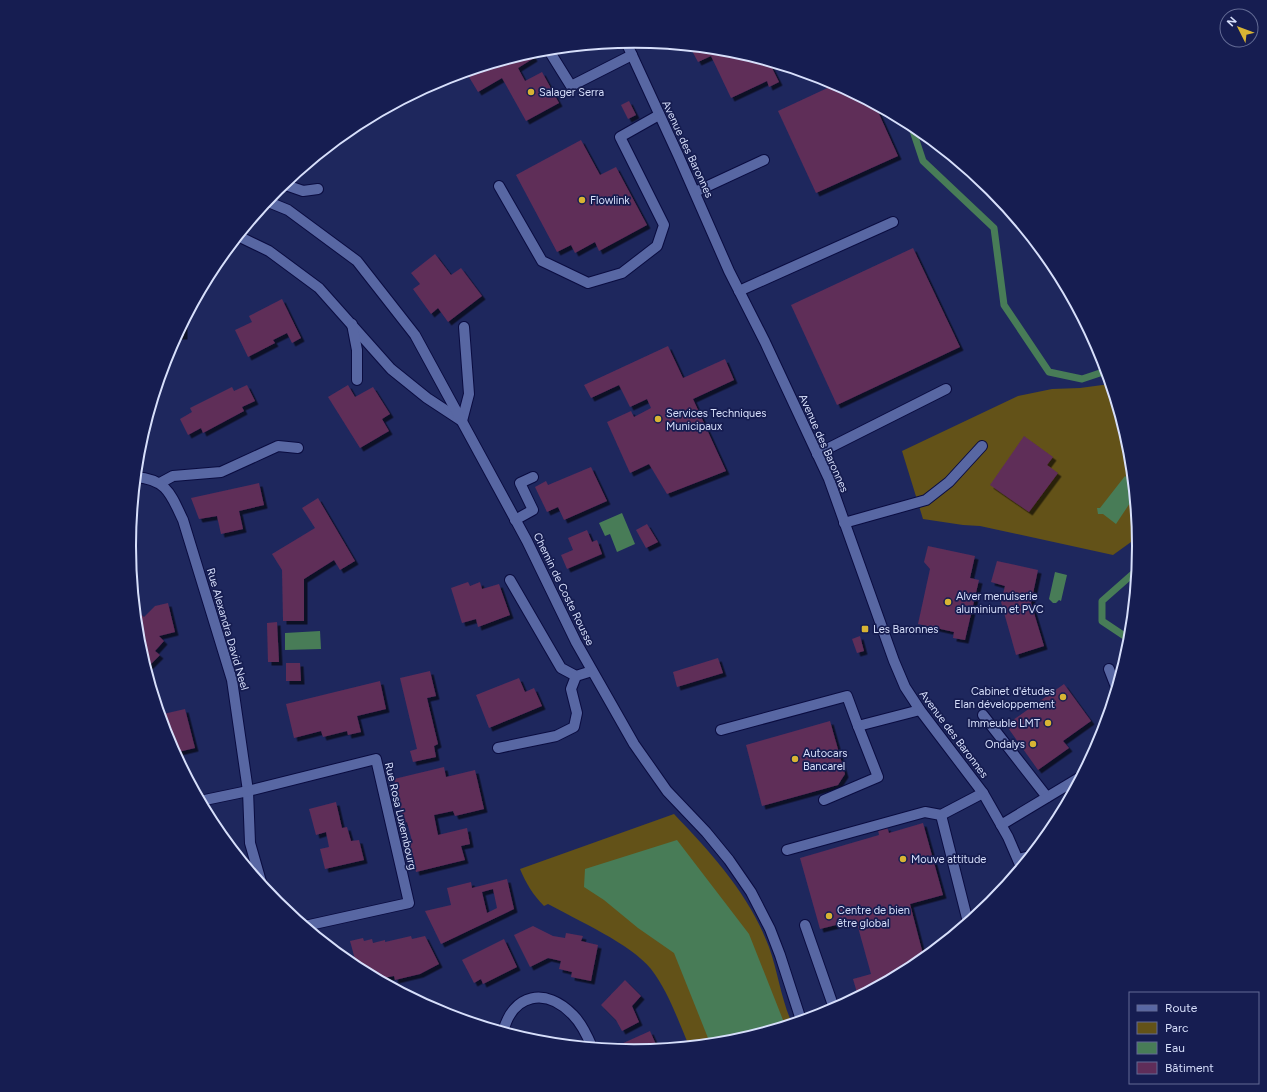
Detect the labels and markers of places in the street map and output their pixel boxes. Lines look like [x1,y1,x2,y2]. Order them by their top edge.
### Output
place label: Salager Serra [539,86,604,99]
marker: Salager Serra [526,87,536,97]
place label: Flowlink [590,194,630,207]
marker: Flowlink [577,195,587,205]
place label: Services Techniques Municipaux [666,407,766,433]
marker: Services Techniques Municipaux [653,414,663,424]
place label: Alver menuiserie aluminium et PVC [956,590,1044,616]
marker: Alver menuiserie aluminium et PVC [943,597,953,607]
place label: Les Baronnes [873,623,938,636]
marker: Les Baronnes [860,624,870,634]
place label: Cabinet d'études Elan développement [954,685,1055,711]
marker: Cabinet d'études Elan développement [1058,692,1068,702]
place label: Immeuble LMT [967,717,1040,730]
marker: Immeuble LMT [1043,718,1053,728]
place label: Ondalys [985,738,1025,751]
marker: Ondalys [1028,739,1038,749]
place label: Autocars Bancarel [803,747,848,773]
marker: Autocars Bancarel [790,754,800,764]
place label: Mouve attitude [911,853,986,866]
marker: Mouve attitude [898,854,908,864]
place label: Centre de bien être global [837,904,910,930]
marker: Centre de bien être global [824,911,834,921]

